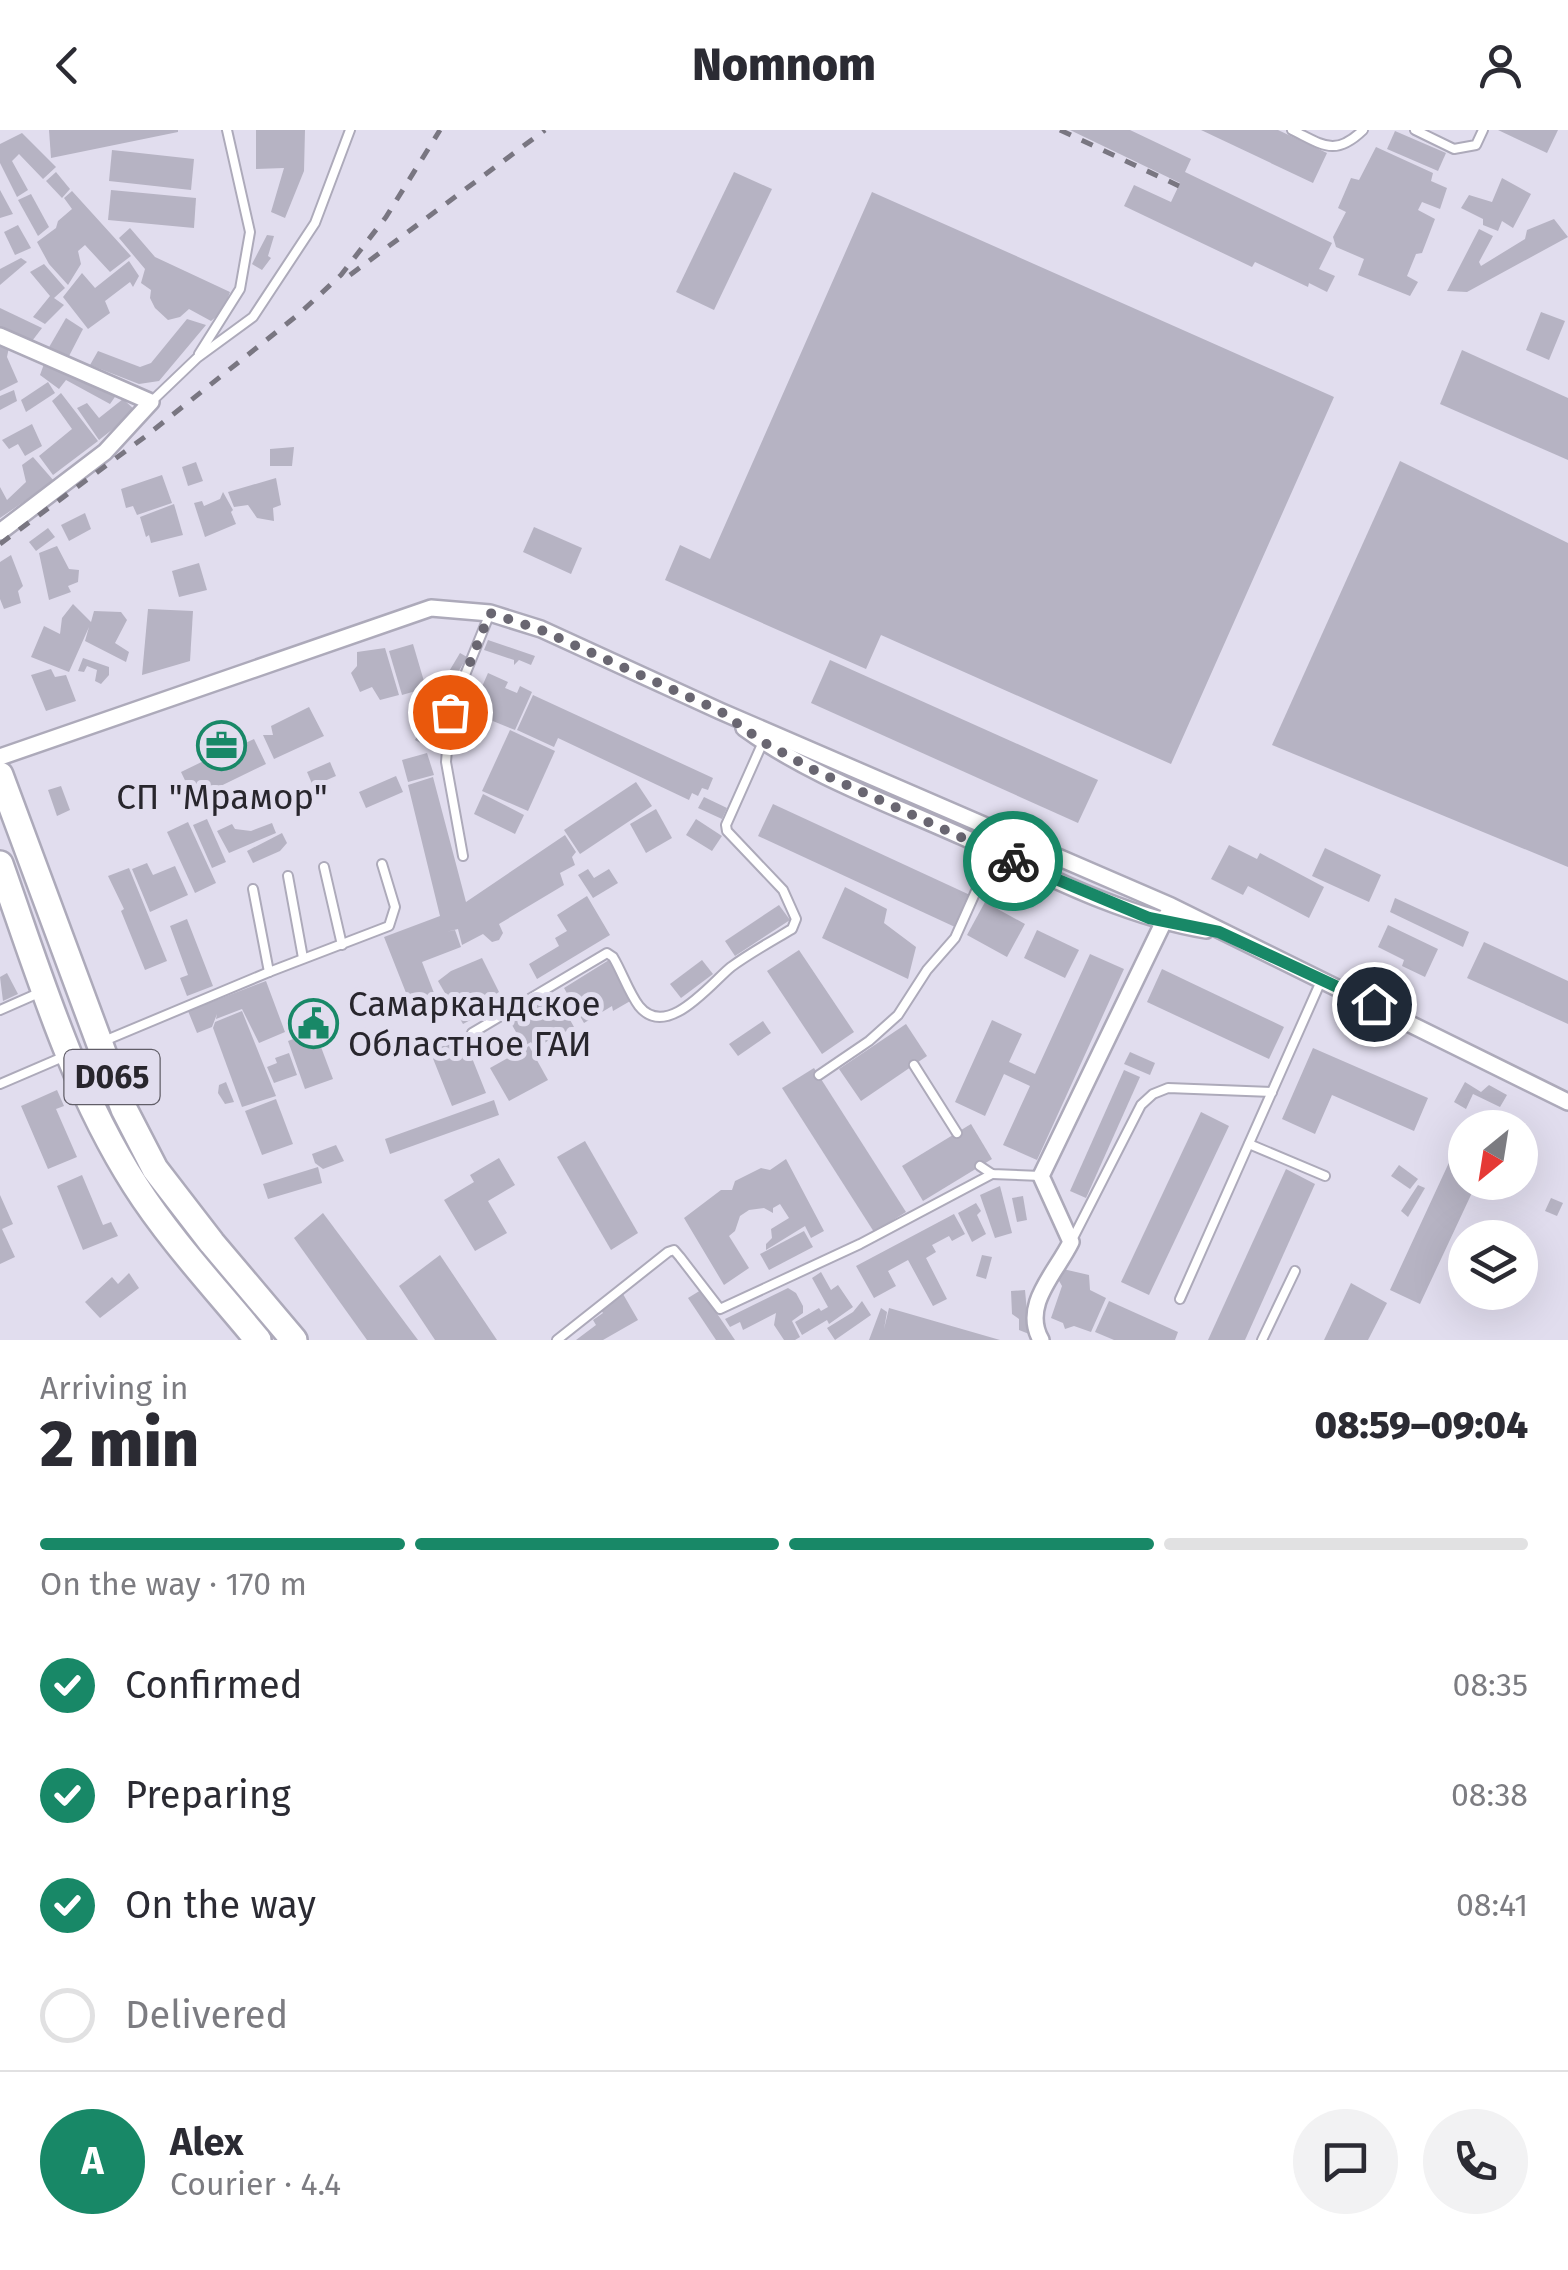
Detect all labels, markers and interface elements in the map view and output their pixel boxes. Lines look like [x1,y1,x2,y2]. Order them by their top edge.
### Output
icon: back [40,38,95,93]
text: Nomnom [692,38,876,92]
icon: person [1473,38,1528,93]
pin [408,670,493,755]
icon: bag [423,685,478,740]
office icon: СП "Мрамор" [196,719,248,771]
place label: СП "Мрамор" [116,776,328,818]
courier [963,811,1063,911]
icon: bike [986,834,1041,889]
pin [1332,962,1417,1047]
icon: home [1347,977,1402,1032]
place label: Самаркандское Областное ГАИ [348,983,601,1065]
public building icon: Самаркандское Областное ГАИ [287,998,339,1050]
road number: D065 [64,1050,160,1104]
north arrow [1448,1110,1538,1200]
map controls [1448,1110,1538,1310]
button: layers [1448,1220,1538,1310]
text: Arriving in [40,1369,188,1407]
text: 08:59–09:04 [1314,1402,1528,1448]
text: 2 min [40,1405,199,1483]
text: On the way · 170 m [40,1565,307,1603]
icon: check [40,1658,95,1713]
text: Confirmed [125,1662,303,1708]
text: 08:35 [1453,1666,1528,1704]
icon: check [40,1768,95,1823]
text: Preparing [125,1772,291,1818]
text: 08:38 [1451,1776,1528,1814]
icon: check [40,1878,95,1933]
text: On the way [125,1882,316,1928]
text: 08:41 [1456,1886,1528,1924]
text: Delivered [125,1992,288,2038]
button: chat [1293,2109,1398,2214]
button: phone [1423,2109,1528,2214]
text: Alex [170,2119,243,2165]
text: A [81,2138,104,2184]
text: Courier · 4.4 [170,2165,341,2203]

